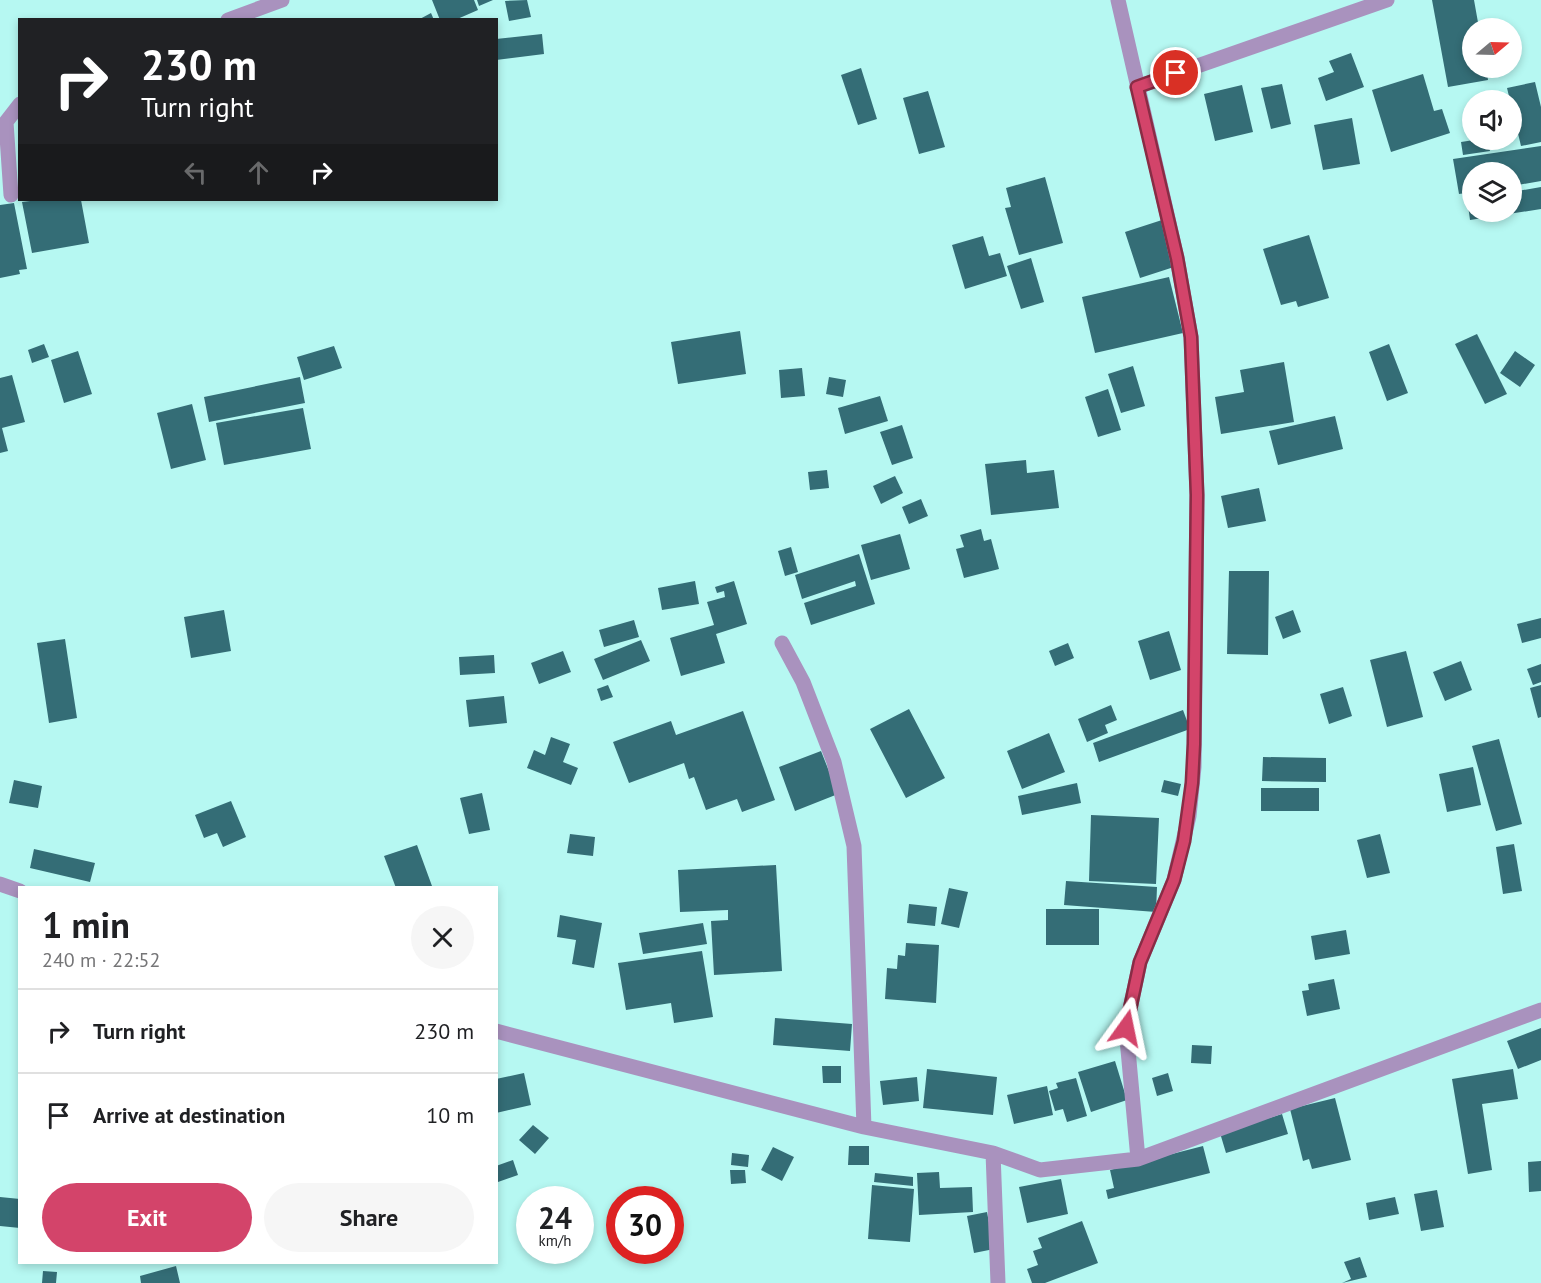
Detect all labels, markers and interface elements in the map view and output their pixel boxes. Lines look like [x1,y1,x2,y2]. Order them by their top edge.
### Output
north arrow [1462,18,1522,78]
map controls [1462,18,1522,222]
text: 230 m [141,37,257,92]
icon: right [42,42,120,120]
pin [1150,47,1201,98]
icon: arrive [1159,56,1192,89]
text: Turn right [141,90,254,124]
button: sound [1462,90,1522,150]
icon: left [179,156,212,189]
icon: ahead [242,156,275,189]
icon: right [305,156,338,189]
button: layers [1462,162,1522,222]
text: 1 min [42,901,130,948]
button: close [411,906,474,969]
text: 240 m · 22:52 [42,947,160,973]
position arrow [1094,996,1158,1060]
icon: right [42,1015,75,1048]
text: Turn right [93,1017,185,1045]
text: 230 m [414,1017,474,1045]
icon: arrive [42,1099,75,1132]
text: Arrive at destination [93,1101,285,1129]
text: 10 m [426,1101,474,1129]
button: Exit [42,1183,252,1252]
button: Share [264,1183,474,1252]
speed limit sign: 30 [606,1186,684,1264]
text: 24 [538,1198,572,1237]
text: km/h [539,1231,571,1250]

